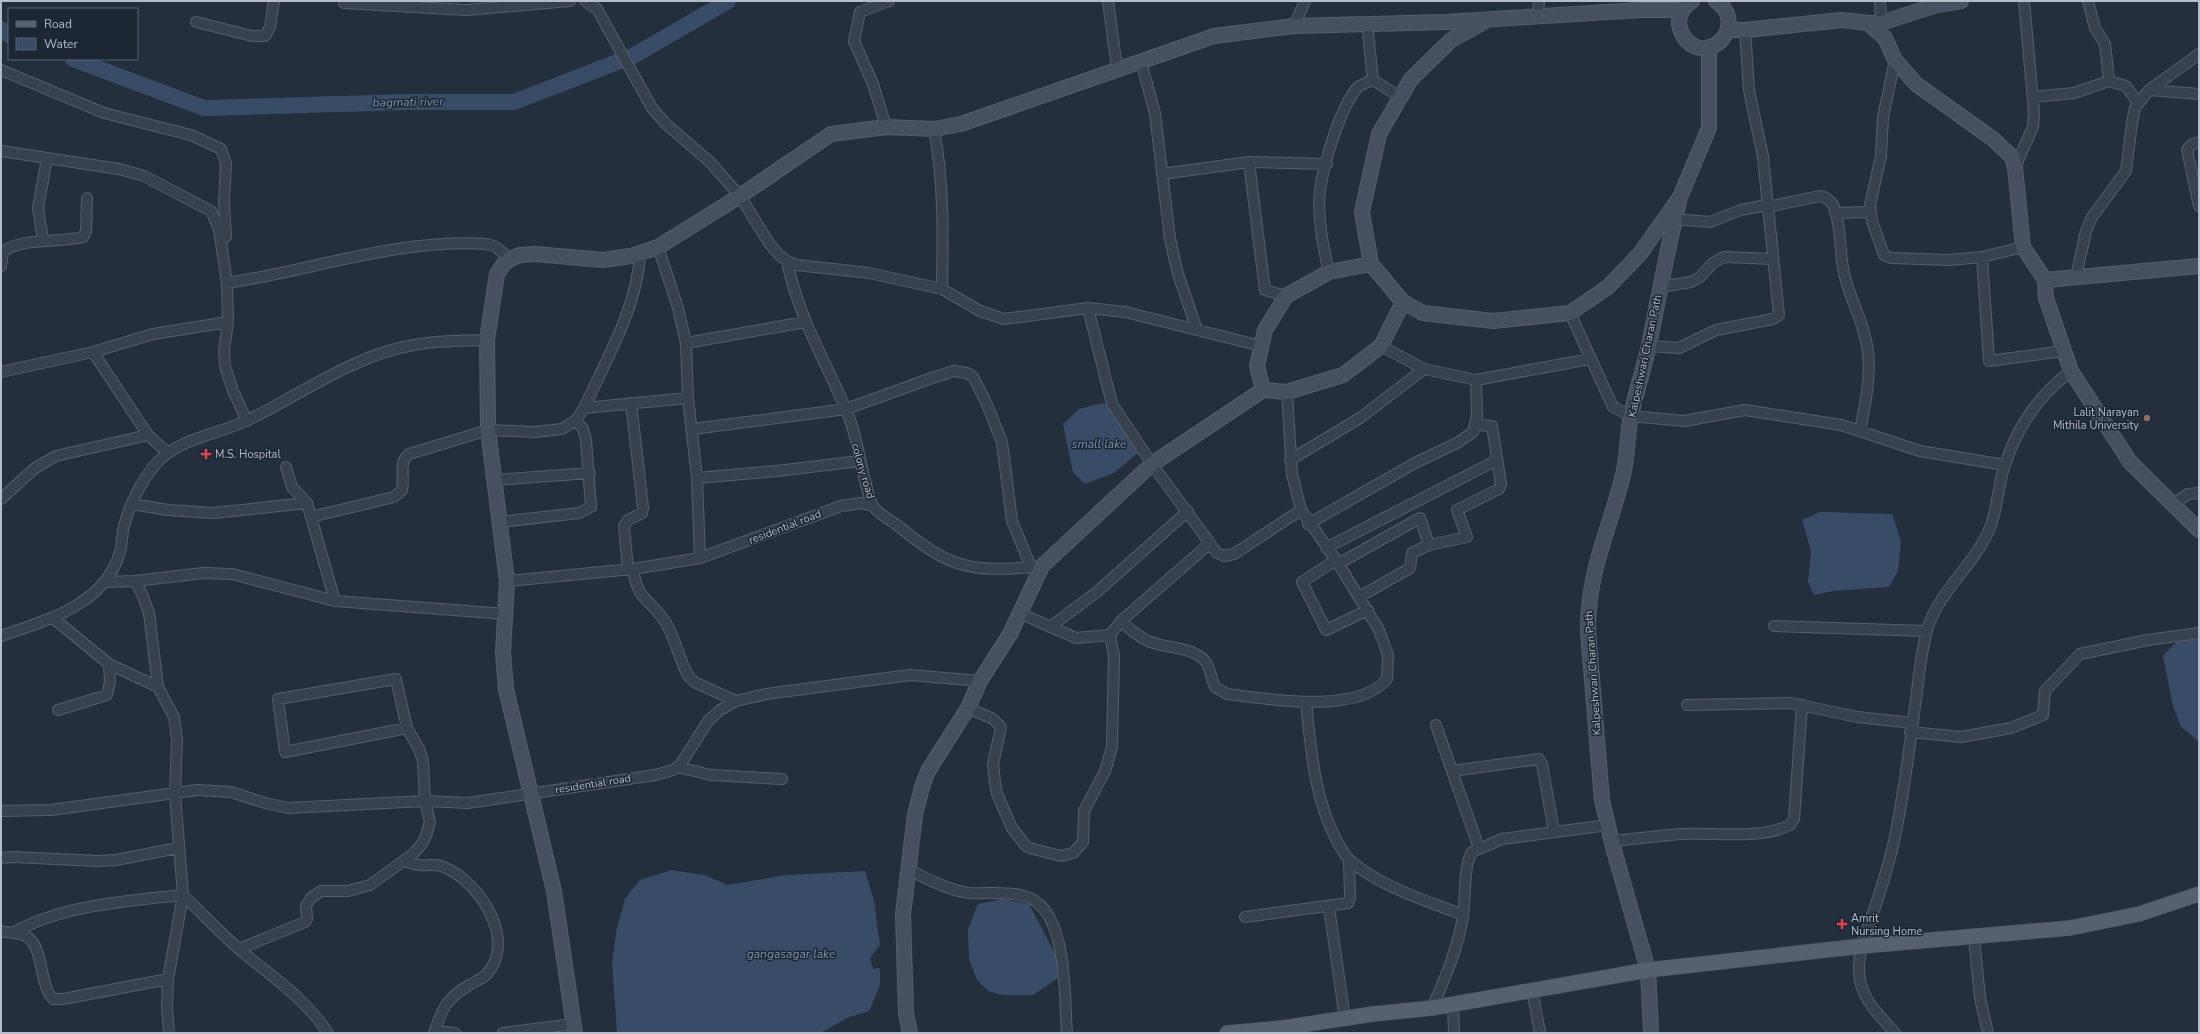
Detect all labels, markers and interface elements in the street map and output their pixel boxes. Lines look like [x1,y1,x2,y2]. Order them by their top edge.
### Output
legend [8,8,138,60]
text: Road [44,16,72,32]
text: Water [44,36,78,52]
water label: bagmati river [372,93,444,111]
street label: Kalpeshwari Charan Path [1625,293,1665,419]
place label: Lalit Narayan Mithila University [2053,405,2139,433]
marker: Lalit Narayan Mithila University [2142,413,2152,423]
water label: small lake [1072,436,1127,452]
street label: colony road [848,441,878,501]
place label: M.S. Hospital [215,447,281,462]
marker: M.S. Hospital [200,448,212,460]
street label: residential road [747,506,823,548]
street label: Kalpeshwari Charan Path [1581,610,1605,736]
street label: residential road [554,771,632,797]
place label: Amrit Nursing Home [1851,911,1922,939]
marker: Amrit Nursing Home [1836,918,1848,930]
water label: gangasagar lake [747,946,836,962]

